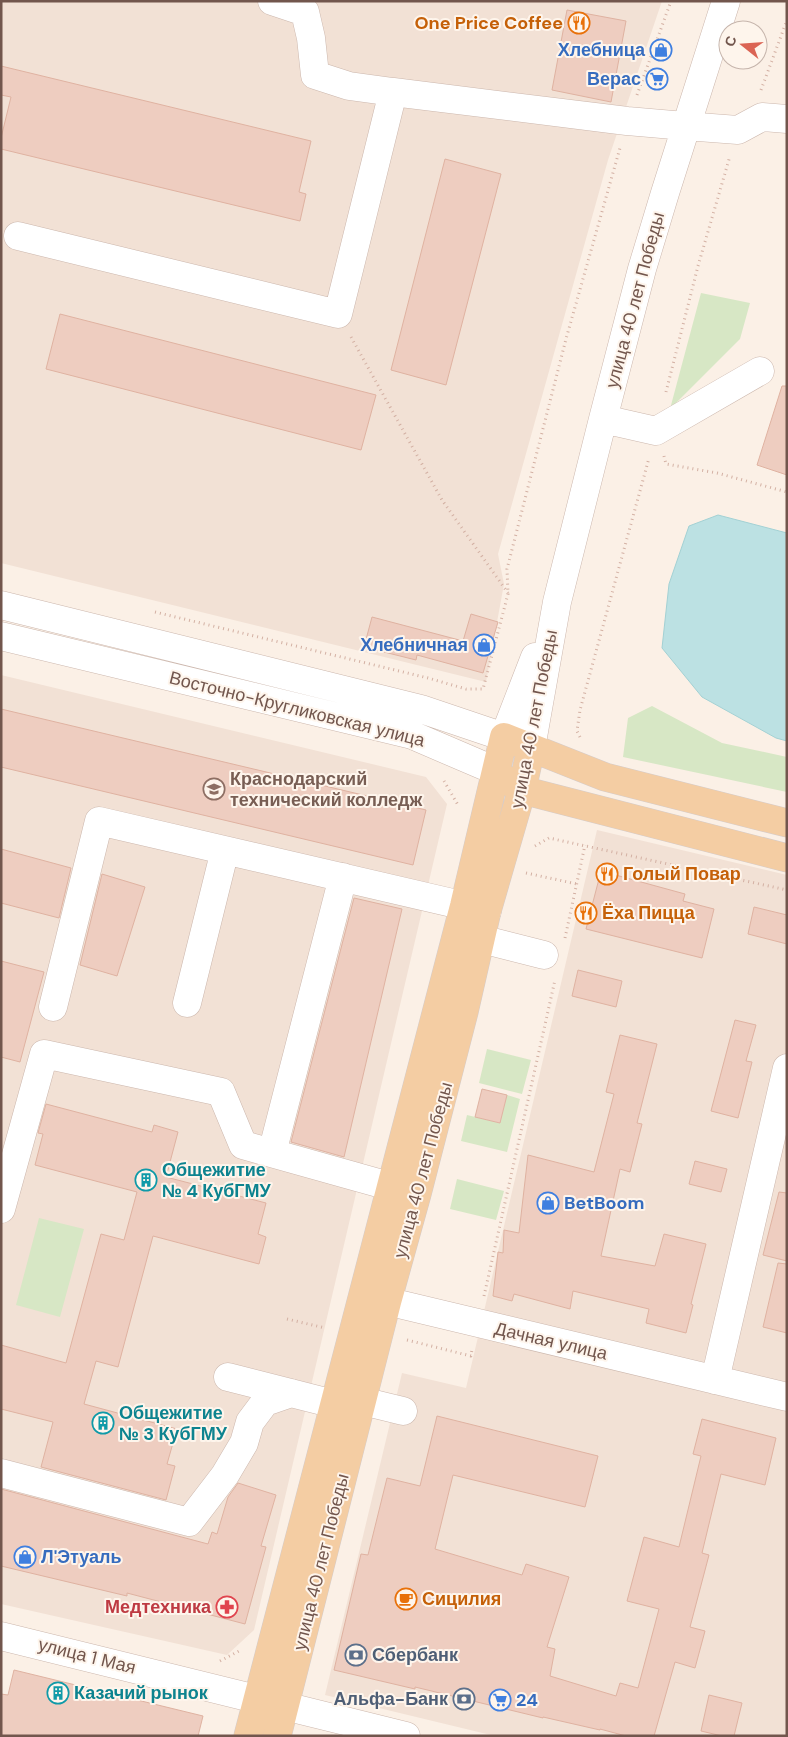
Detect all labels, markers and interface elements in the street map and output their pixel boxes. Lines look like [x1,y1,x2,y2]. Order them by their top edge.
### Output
place label: One Price Coffee [414,11,563,35]
restaurant icon: One Price Coffee [567,11,591,35]
north arrow [718,20,768,70]
text: С [720,34,741,49]
place label: Хлебница [558,38,646,62]
shop icon: Хлебница [649,38,673,62]
place label: Верас [587,67,641,91]
supermarket icon: Верас [645,67,669,91]
street label: улица 40 лет Победы [600,209,670,391]
street label: улица 40 лет Победы [505,628,563,810]
place label: Хлебничная [360,633,468,657]
shop icon: Хлебничная [472,633,496,657]
street label: Восточно-Кругликовская улица [167,666,428,753]
place label: Краснодарский технический колледж [230,767,423,812]
school or university icon: Краснодарский технический колледж [202,777,226,801]
restaurant icon: Голый Повар [595,862,619,886]
place label: Голый Повар [623,862,741,886]
restaurant icon: Ёха Пицца [574,901,598,925]
place label: Ёха Пицца [602,901,696,925]
street label: улица 40 лет Победы [388,1079,458,1261]
place label: Общежитие № 4 КубГМУ [162,1158,272,1203]
building icon: Общежитие № 4 КубГМУ [134,1168,158,1192]
shop icon: BetBoom [536,1191,560,1215]
place label: BetBoom [564,1191,644,1215]
street label: Дачная улица [492,1316,611,1366]
place label: Общежитие № 3 КубГМУ [119,1401,228,1446]
building icon: Общежитие № 3 КубГМУ [91,1411,115,1435]
street label: улица 40 лет Победы [287,1471,355,1653]
shop icon: Л'Этуаль [13,1545,37,1569]
place label: Л'Этуаль [41,1545,122,1569]
cafe icon: Сицилия [394,1587,418,1611]
place label: Сицилия [422,1587,501,1611]
place label: Медтехника [105,1595,212,1619]
pharmacy icon: Медтехника [215,1595,239,1619]
street label: улица 1 Мая [36,1632,138,1680]
bank icon: Сбербанк [344,1643,368,1667]
place label: Сбербанк [372,1643,459,1667]
building icon: Казачий рынок [46,1681,70,1705]
place label: Казачий рынок [74,1681,209,1705]
place label: Альфа-Банк [334,1687,449,1711]
bank icon: Альфа-Банк [452,1687,476,1711]
supermarket icon: 24 [488,1688,512,1712]
place label: 24 [516,1688,538,1712]

